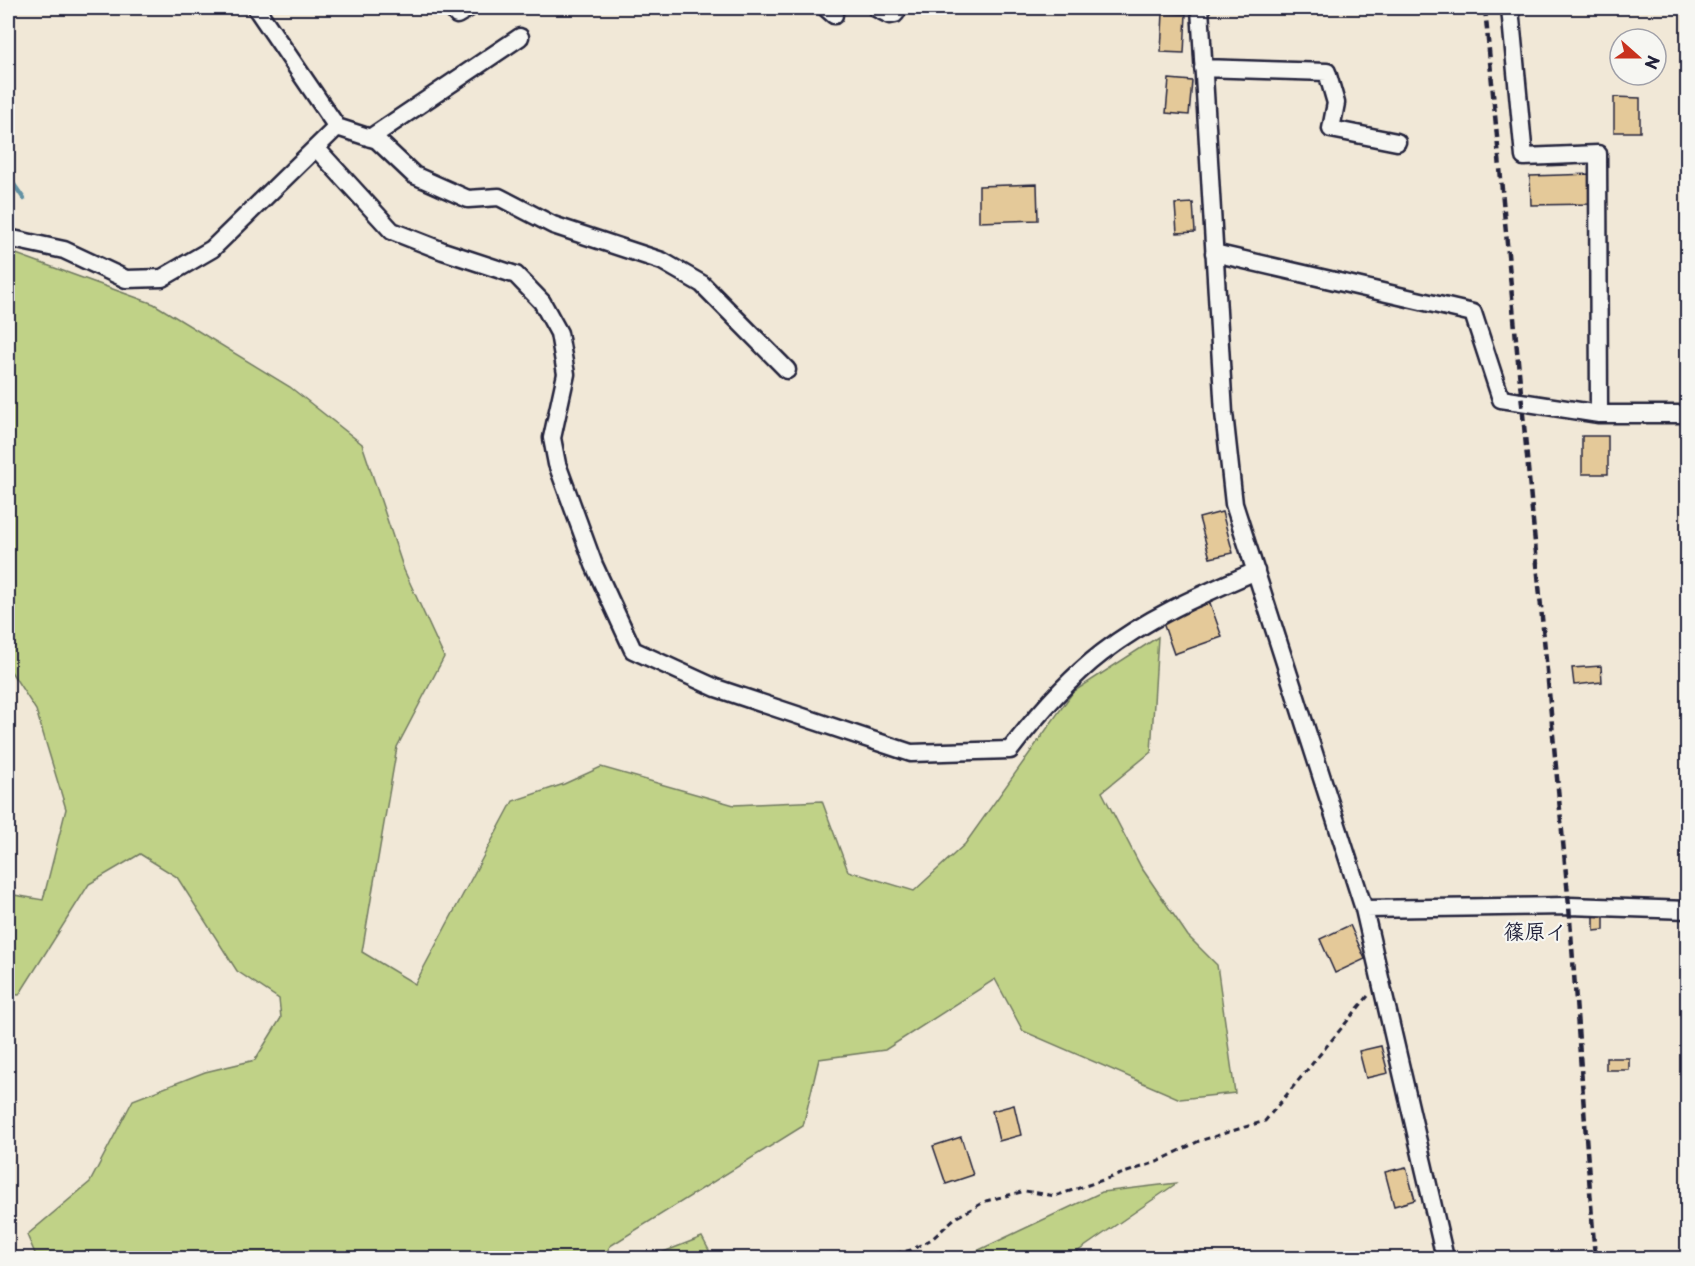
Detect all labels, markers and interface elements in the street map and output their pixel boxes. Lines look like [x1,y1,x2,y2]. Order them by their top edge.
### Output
north arrow [1608,27,1668,87]
text: N [1639,53,1666,73]
district label: 篠原イ [1504,914,1567,946]

